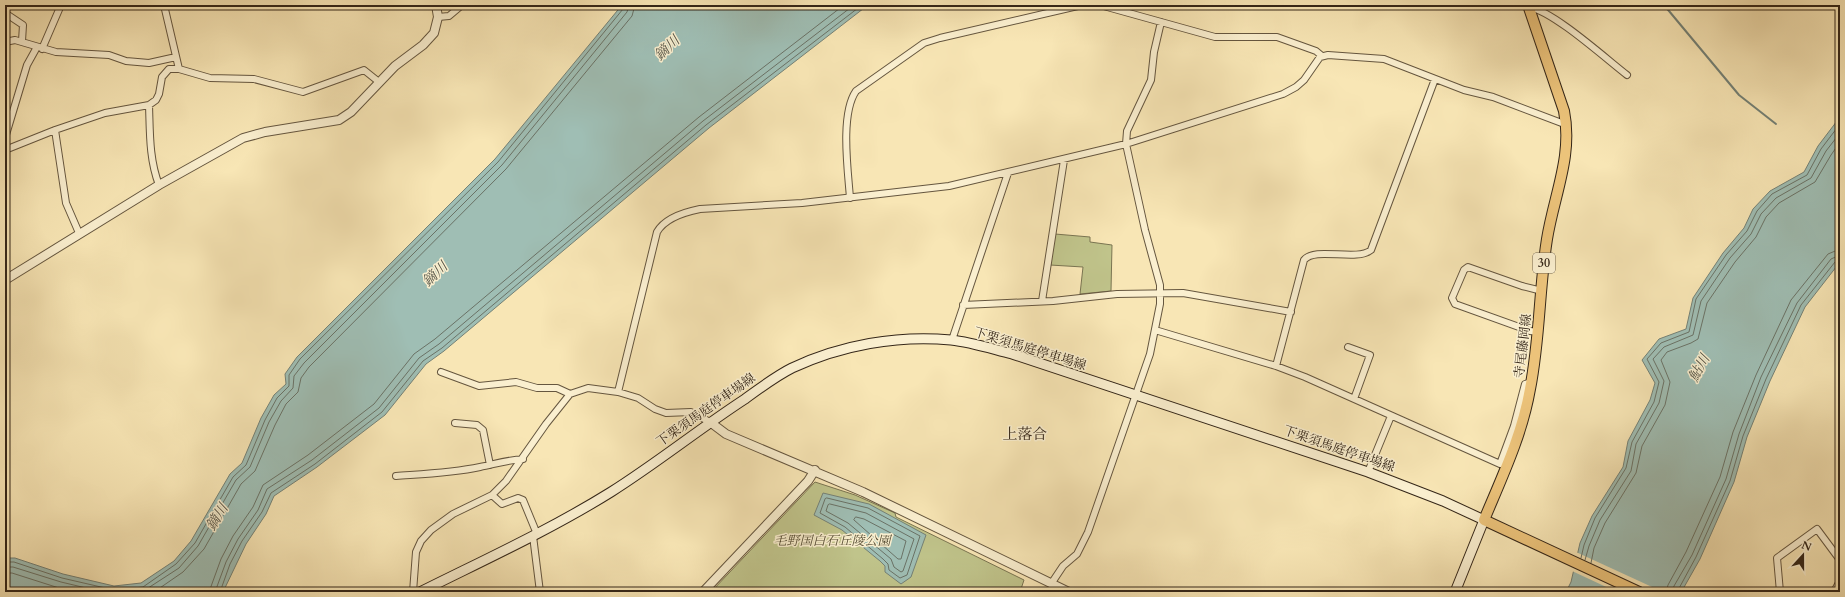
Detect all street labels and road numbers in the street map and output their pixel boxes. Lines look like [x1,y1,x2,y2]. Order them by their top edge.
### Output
road number: 30 [1533,253,1555,273]
street label: 寺尾藤岡線 [1510,313,1536,379]
street label: 下栗須馬庭停車場線 [971,323,1089,375]
street label: 下栗須馬庭停車場線 [653,369,759,451]
street label: 下栗須馬庭停車場線 [1281,421,1397,477]

